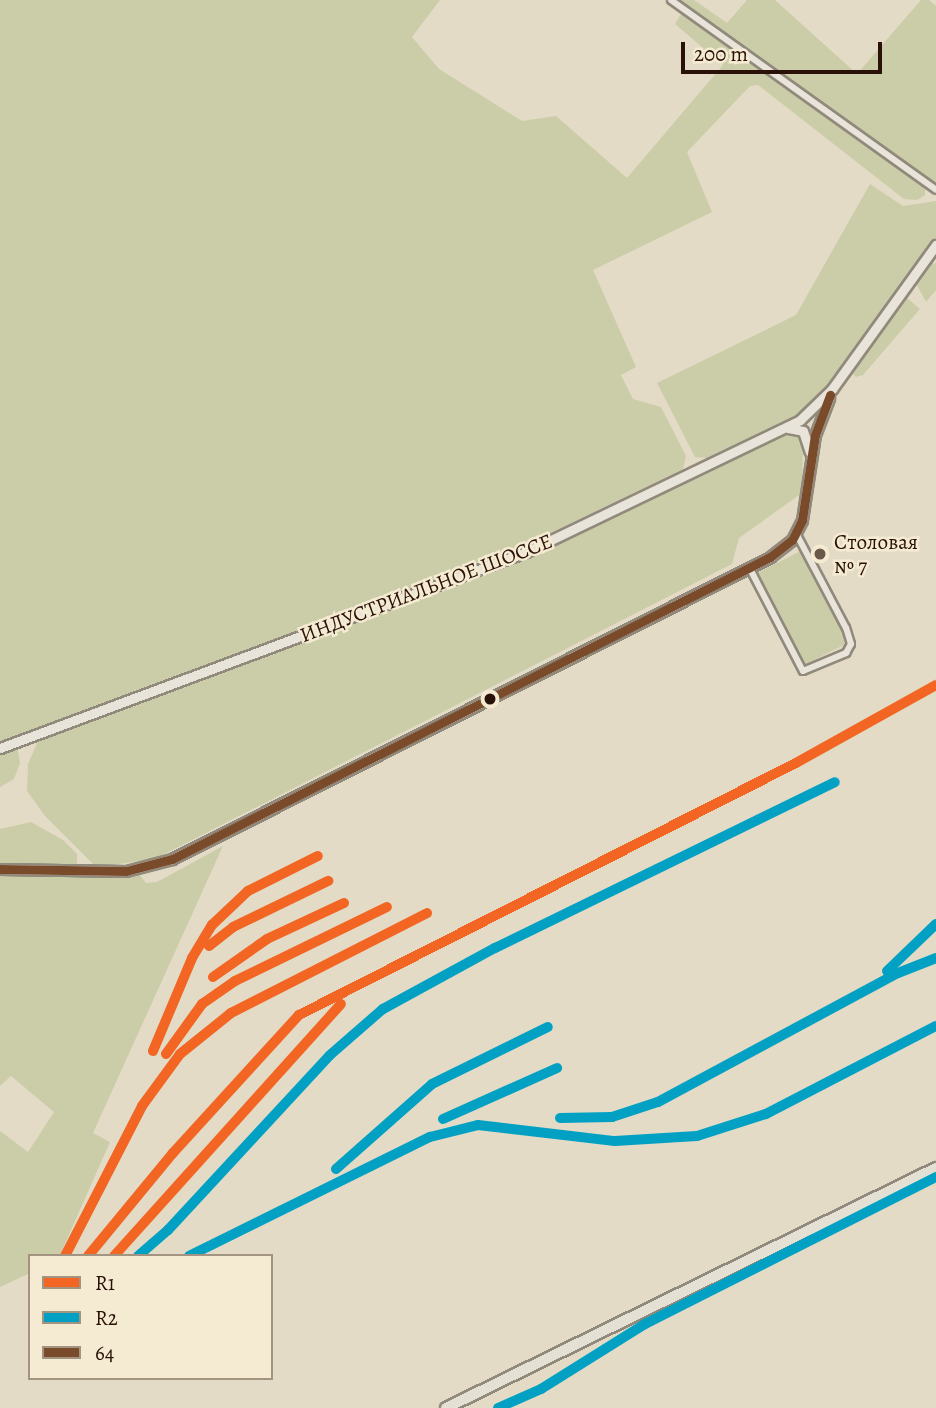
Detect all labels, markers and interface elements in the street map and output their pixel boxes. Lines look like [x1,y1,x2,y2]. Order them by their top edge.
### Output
scale bar [684,28,885,72]
text: 200 m [694,40,748,68]
street label: ИНДУСТРИАЛЬНОЕ ШОССЕ [296,528,556,648]
place label: Столовая № 7 [834,529,918,579]
marker: Столовая № 7 [812,546,828,562]
unlabelled marker [483,692,497,706]
legend [28,1254,273,1380]
text: R1 [95,1269,115,1297]
text: R2 [95,1304,118,1332]
text: 64 [95,1339,114,1367]

